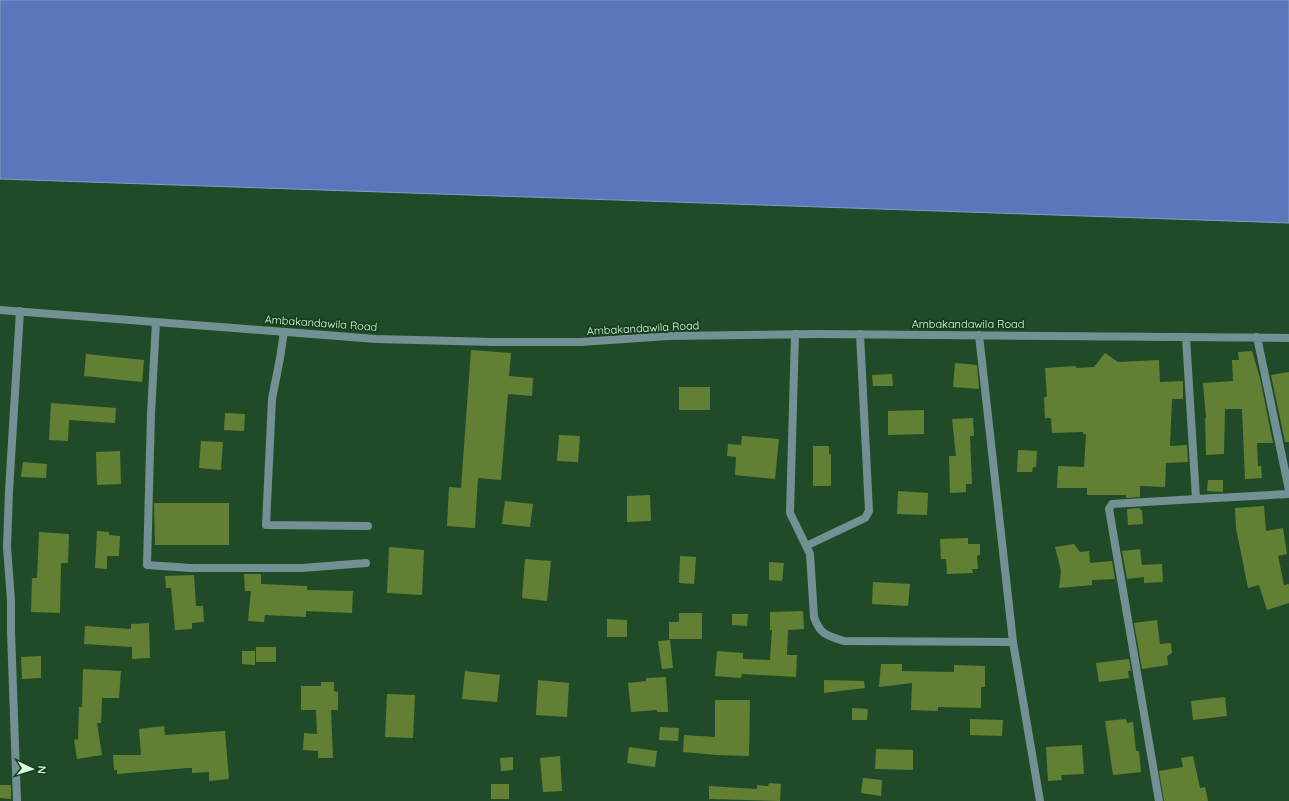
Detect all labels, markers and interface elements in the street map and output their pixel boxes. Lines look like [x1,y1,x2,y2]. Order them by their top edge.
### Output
street label: Ambakandawila Road [264,312,378,334]
street label: Ambakandawila Road [912,317,1024,331]
street label: Ambakandawila Road [586,318,700,338]
north arrow [12,749,52,789]
text: N [35,765,49,774]

